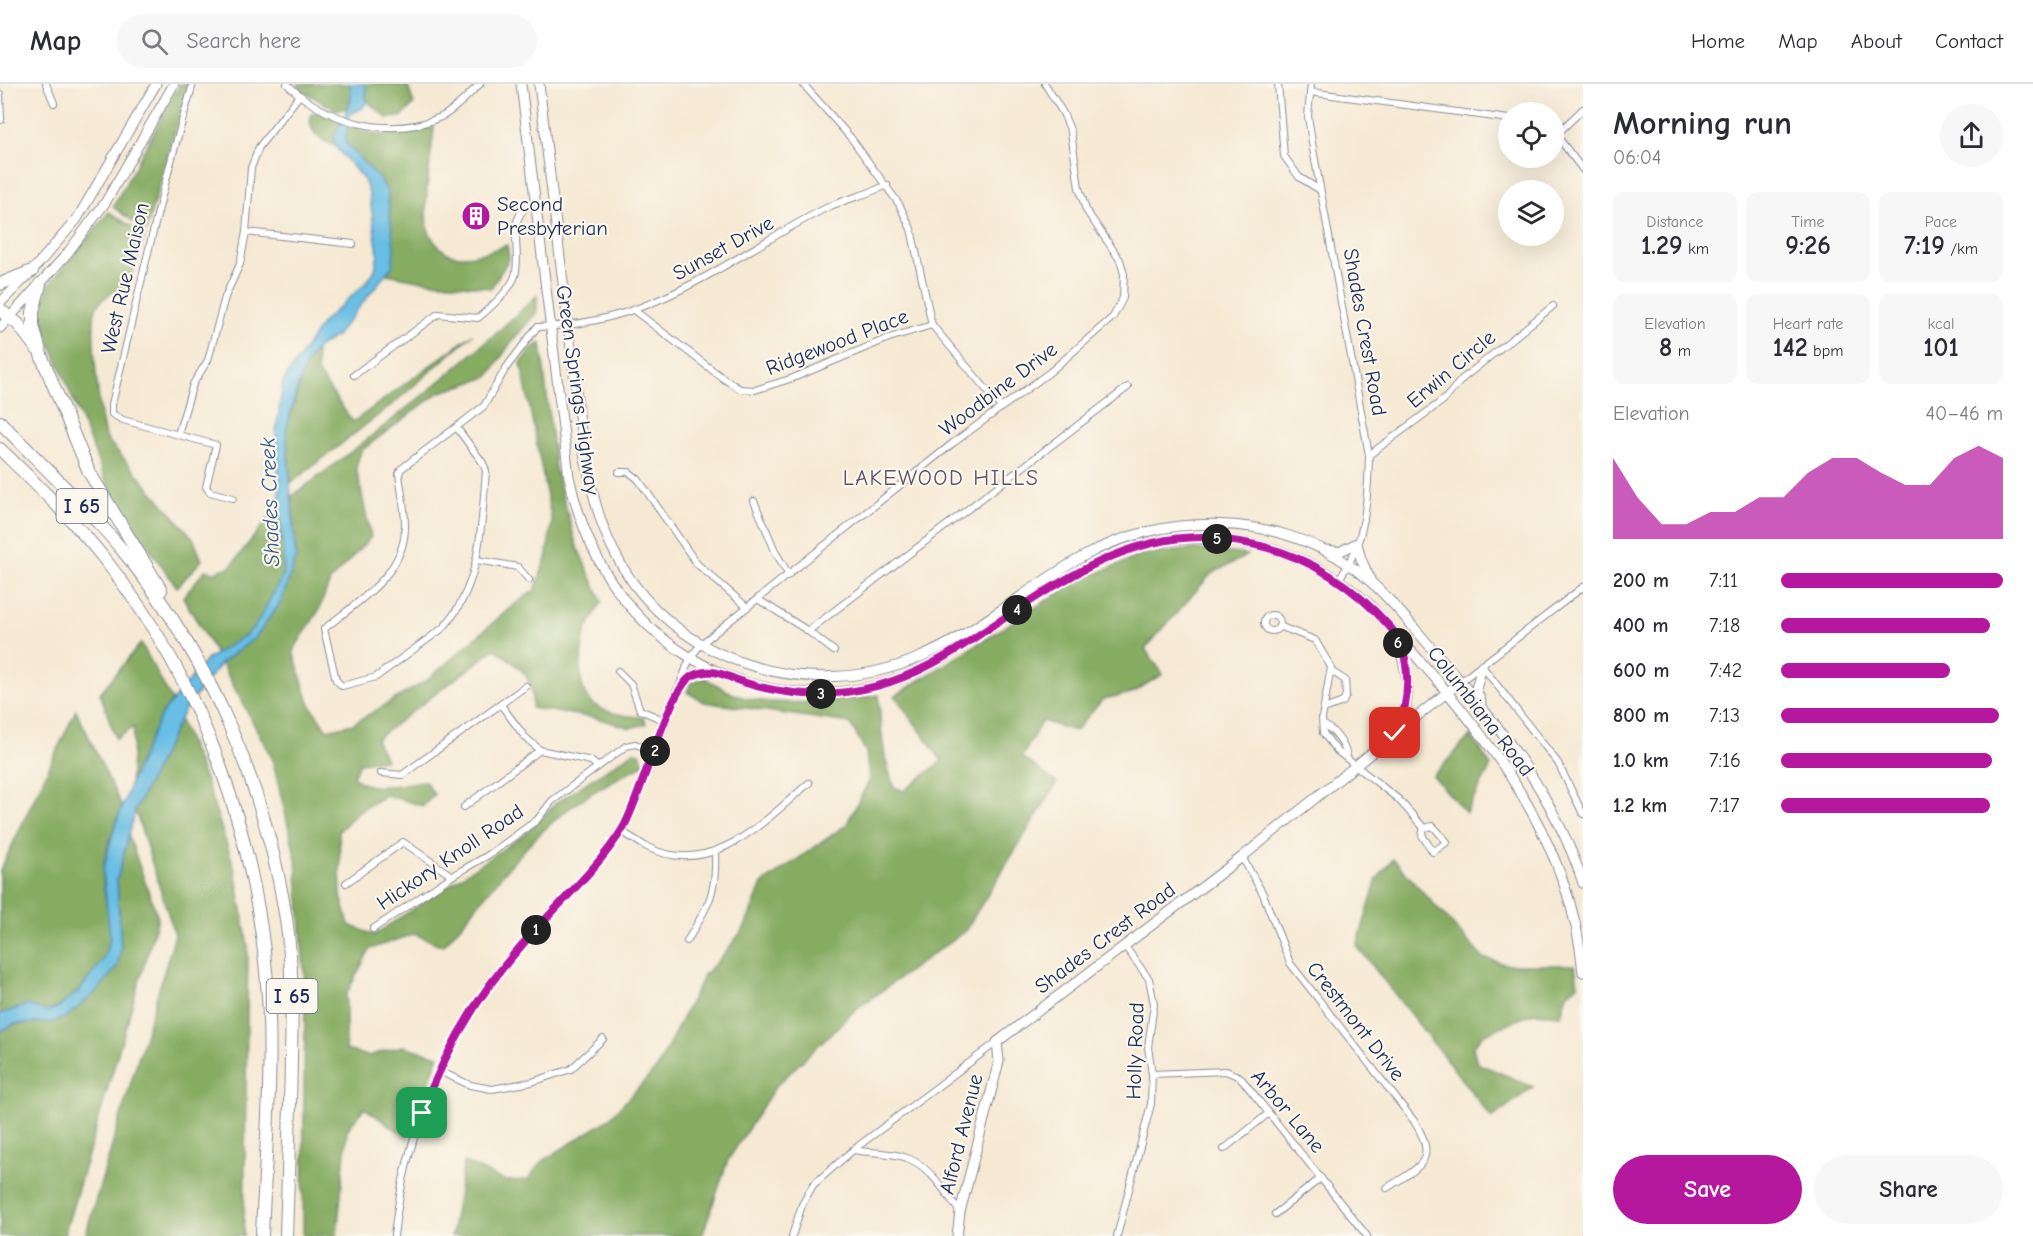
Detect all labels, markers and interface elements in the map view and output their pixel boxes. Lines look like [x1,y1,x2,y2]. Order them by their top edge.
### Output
search box [117,14,537,68]
text: Map [30,25,81,57]
icon: search [138,25,171,58]
text: Search here [186,28,301,54]
text: Home [1691,29,1745,53]
text: Map [1778,29,1818,53]
text: About [1851,29,1902,53]
text: Contact [1935,29,2003,53]
map controls [1498,102,1564,246]
button: locate [1498,102,1564,168]
text: Morning run [1613,104,1792,142]
button: share [1940,104,2003,167]
text: 06:04 [1613,146,1662,169]
button: layers [1498,180,1564,246]
place label: Second Presbyterian [497,192,608,240]
street label: West Rue Maison [96,200,154,356]
building icon: Second Presbyterian [460,200,492,232]
street label: Sunset Drive [668,211,778,285]
text: Distance [1646,213,1704,231]
text: Time [1791,213,1825,231]
text: Pace [1925,213,1957,231]
text: 1.29 [1641,231,1683,261]
text: 9:26 [1785,231,1831,261]
text: 7:19 [1904,231,1945,261]
text: km [1683,240,1709,258]
text: /km [1945,240,1978,258]
street label: Shades Crest Road [1338,246,1392,418]
street label: Green Springs Highway [551,283,605,497]
street label: Ridgewood Place [762,304,912,380]
text: Elevation [1644,315,1706,333]
text: Heart rate [1773,315,1843,333]
text: kcal [1928,315,1954,333]
street label: Erwin Circle [1402,325,1500,413]
text: 8 [1659,333,1672,363]
text: 142 [1773,333,1808,363]
text: 101 [1923,333,1959,363]
street label: Woodbine Drive [934,337,1062,441]
text: m [1672,342,1691,360]
text: bpm [1808,342,1843,360]
text: Elevation [1613,402,1690,425]
text: 40–46 m [1925,402,2003,425]
water label: Shades Creek [255,437,285,567]
district label: LAKEWOOD HILLS [843,465,1039,491]
road number: I 65 [56,489,107,523]
pin: 5 [1202,524,1232,554]
text: 5 [1213,530,1221,548]
text: 200 m [1613,569,1669,592]
text: 7:11 [1709,569,1738,592]
pin: 4 [1002,595,1032,625]
text: 4 [1013,601,1021,619]
text: 400 m [1613,614,1668,637]
text: 7:18 [1709,614,1740,637]
pin: 6 [1383,628,1413,658]
text: 6 [1394,634,1402,652]
street label: Columbiana Road [1423,641,1539,781]
text: 600 m [1613,659,1669,682]
text: 7:42 [1709,659,1742,682]
pin: 3 [806,679,836,709]
text: 3 [817,685,825,703]
text: 800 m [1613,704,1669,727]
text: 7:13 [1709,704,1740,727]
pin [1369,707,1420,758]
icon: check [1378,716,1411,749]
pin: 2 [640,736,670,766]
text: 2 [651,742,659,760]
text: 1.0 km [1613,749,1669,772]
text: 7:16 [1709,749,1741,772]
text: 1.2 km [1613,794,1667,817]
text: 7:17 [1709,794,1739,817]
street label: Hickory Knoll Road [372,799,528,915]
street label: Shades Crest Road [1030,877,1180,999]
pin: 1 [521,915,551,945]
text: 1 [533,921,539,939]
street label: Crestmont Drive [1302,957,1410,1085]
road number: I 65 [266,979,318,1013]
street label: Holly Road [1121,1002,1149,1100]
street label: Arbor Lane [1246,1064,1330,1158]
street label: Alford Avenue [934,1071,988,1197]
pin [396,1087,447,1138]
icon: arrive [405,1096,438,1129]
button: Save [1613,1155,1802,1224]
button: Share [1814,1155,2003,1224]

